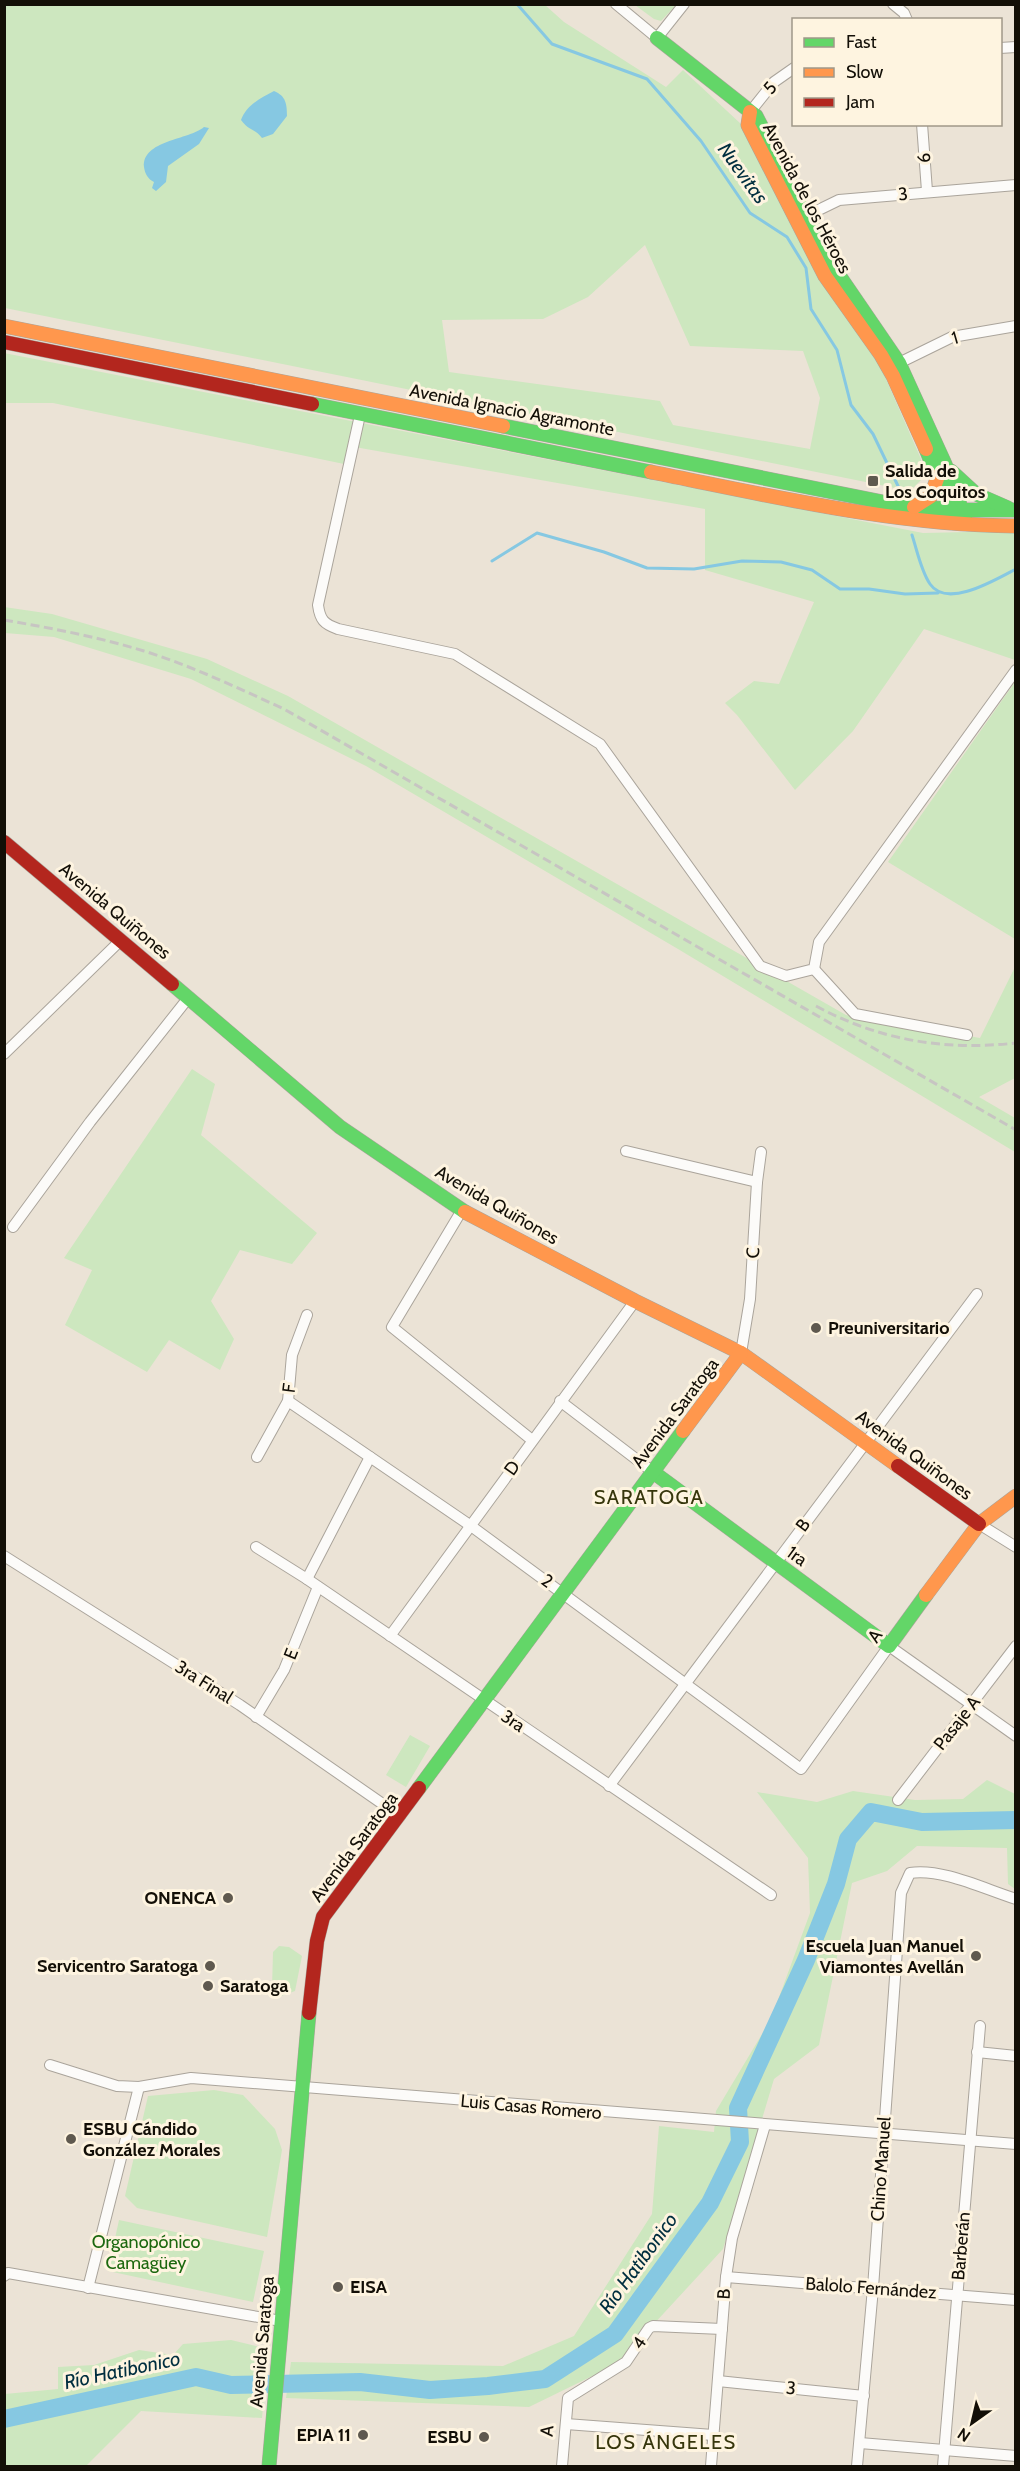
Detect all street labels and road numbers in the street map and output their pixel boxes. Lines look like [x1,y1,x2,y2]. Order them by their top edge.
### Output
street label: 5 [758,77,782,99]
street label: Avenida de los Héroes [758,119,856,277]
street label: 6 [913,152,935,164]
street label: 3 [897,183,909,205]
street label: 1 [949,327,961,349]
street label: Avenida Ignacio Agramonte [408,379,616,441]
street label: Avenida Quiñones [55,858,175,964]
street label: Avenida Quiñones [431,1161,563,1249]
street label: C [742,1247,764,1259]
street label: Avenida Saratoga [627,1354,724,1472]
street label: F [278,1381,301,1394]
street label: Avenida Quiñones [851,1405,977,1505]
street label: D [499,1456,525,1480]
street label: B [791,1514,815,1536]
street label: 1ra [782,1541,812,1571]
street label: 2 [537,1569,557,1593]
street label: A [863,1625,887,1647]
street label: E [279,1645,303,1663]
street label: 3ra Final [171,1656,238,1709]
street label: Pasaje A [929,1691,985,1755]
street label: 3ra [497,1705,529,1737]
street label: Avenida Saratoga [306,1788,403,1906]
street label: Luis Casas Romero [459,2090,603,2124]
street label: Chino Manuel [866,2115,896,2222]
street label: Barberán [947,2211,975,2281]
street label: Balolo Fernández [805,2272,938,2304]
street label: Avenida Saratoga [245,2275,279,2409]
street label: B [713,2288,735,2300]
street label: 4 [627,2332,651,2354]
street label: 3 [785,2377,797,2399]
street label: A [536,2425,558,2437]

